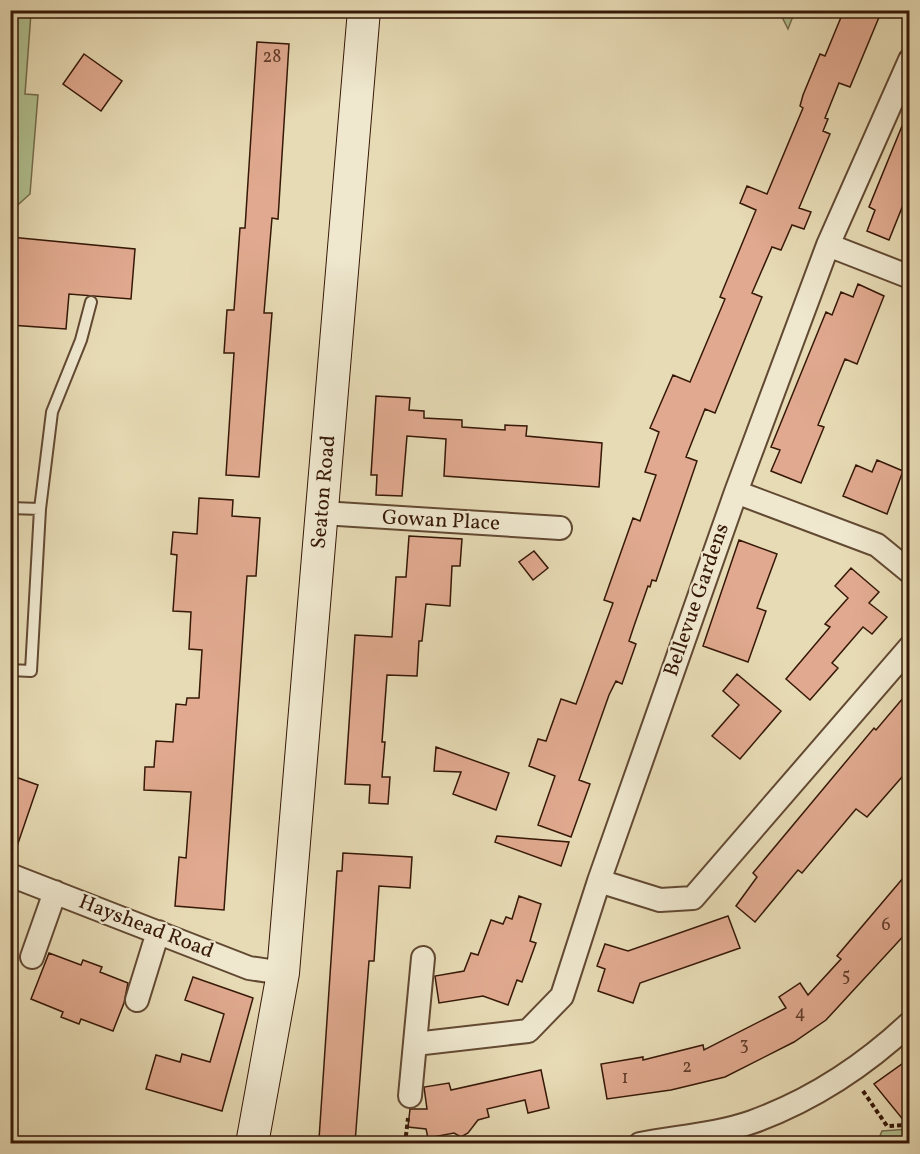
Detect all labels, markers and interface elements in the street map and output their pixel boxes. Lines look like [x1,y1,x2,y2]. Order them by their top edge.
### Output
house number: 28 [263,45,281,70]
street label: Seaton Road [305,434,343,550]
street label: Gowan Place [381,503,501,539]
street label: Bellevue Gardens [657,519,737,681]
street label: Hayshead Road [74,888,218,966]
house number: 6 [881,913,891,938]
house number: 5 [842,964,850,989]
house number: 4 [795,1001,805,1026]
house number: 3 [739,1033,749,1058]
house number: 2 [682,1055,692,1080]
house number: 1 [622,1066,628,1091]

